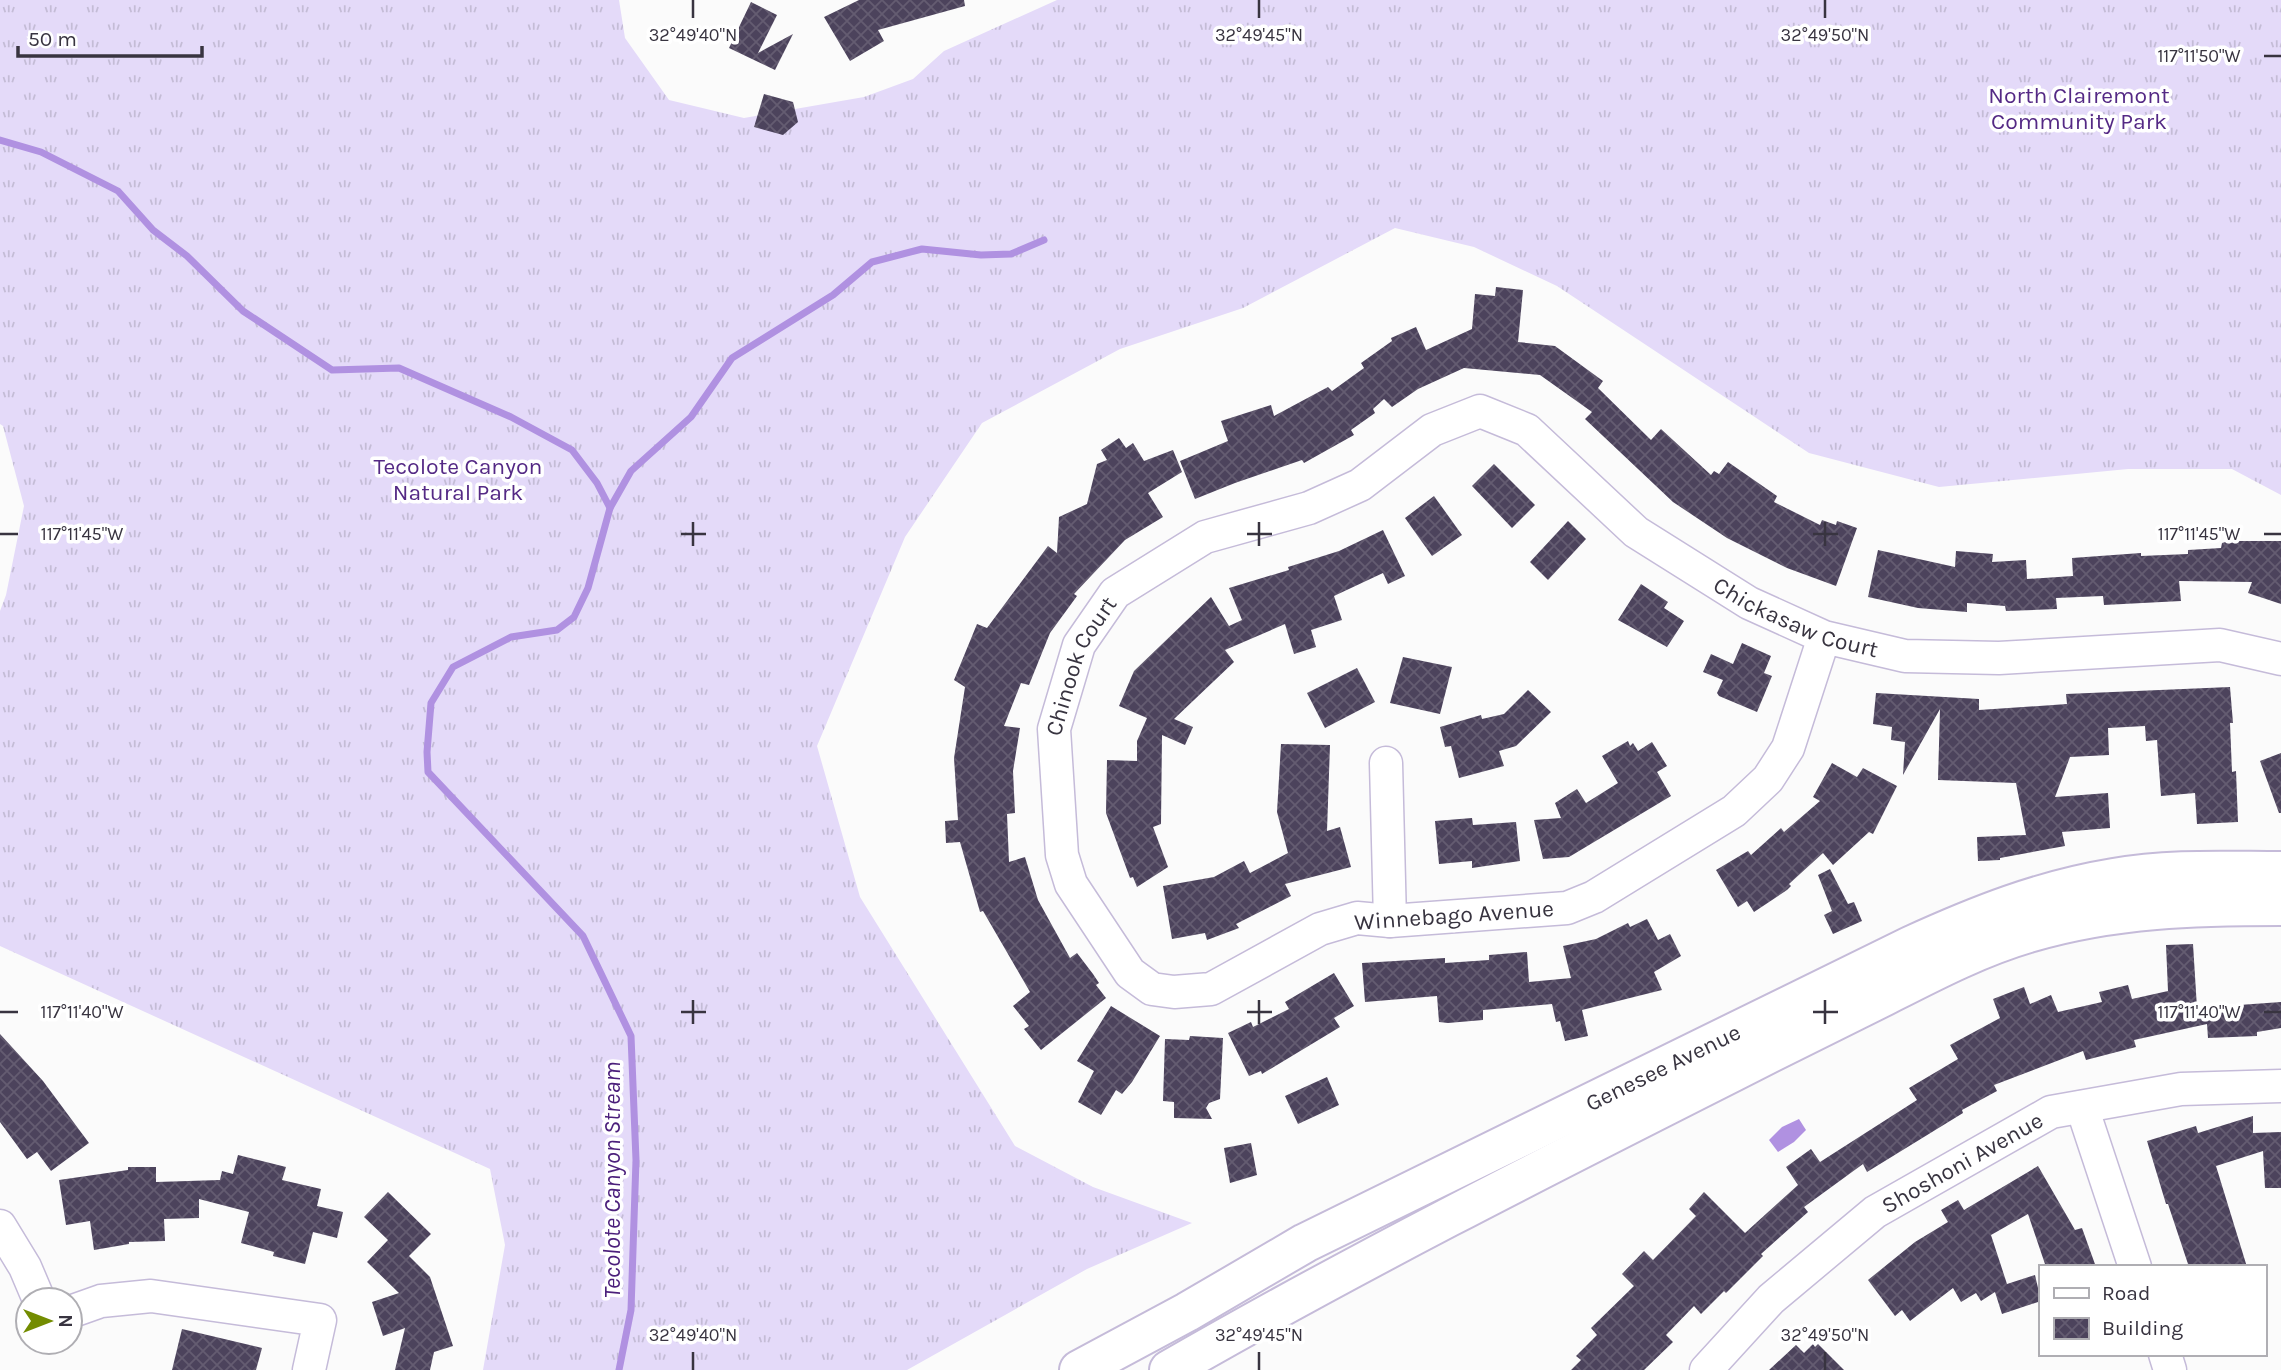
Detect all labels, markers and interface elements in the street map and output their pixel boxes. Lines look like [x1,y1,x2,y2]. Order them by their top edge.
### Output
scale bar [18,14,201,58]
text: 32°49'40"N [649,24,737,46]
text: 32°49'45"N [1215,24,1303,46]
text: 32°49'50"N [1781,24,1869,46]
text: 50 m [28,27,77,51]
text: 117°11'50"W [2157,45,2241,67]
park label: North Clairemont Community Park [1988,82,2170,135]
park label: Tecolote Canyon Natural Park [374,453,542,506]
text: 117°11'45"W [41,523,123,545]
text: 117°11'45"W [2158,523,2240,545]
street label: Chickasaw Court [1708,571,1881,663]
street label: Chinook Court [1040,591,1123,739]
street label: Winnebago Avenue [1353,895,1555,936]
text: 117°11'40"W [40,1001,124,1023]
text: 117°11'40"W [2157,1001,2241,1023]
street label: Genesee Avenue [1581,1018,1745,1117]
water label: Tecolote Canyon Stream [598,1062,626,1298]
street label: Shoshoni Avenue [1877,1107,2048,1219]
legend [2039,1265,2267,1356]
text: Road [2102,1281,2150,1305]
north arrow [14,1286,84,1356]
text: N [54,1314,76,1328]
text: Building [2102,1316,2183,1340]
text: 32°49'40"N [649,1324,737,1346]
text: 32°49'45"N [1215,1324,1303,1346]
text: 32°49'50"N [1781,1324,1869,1346]

